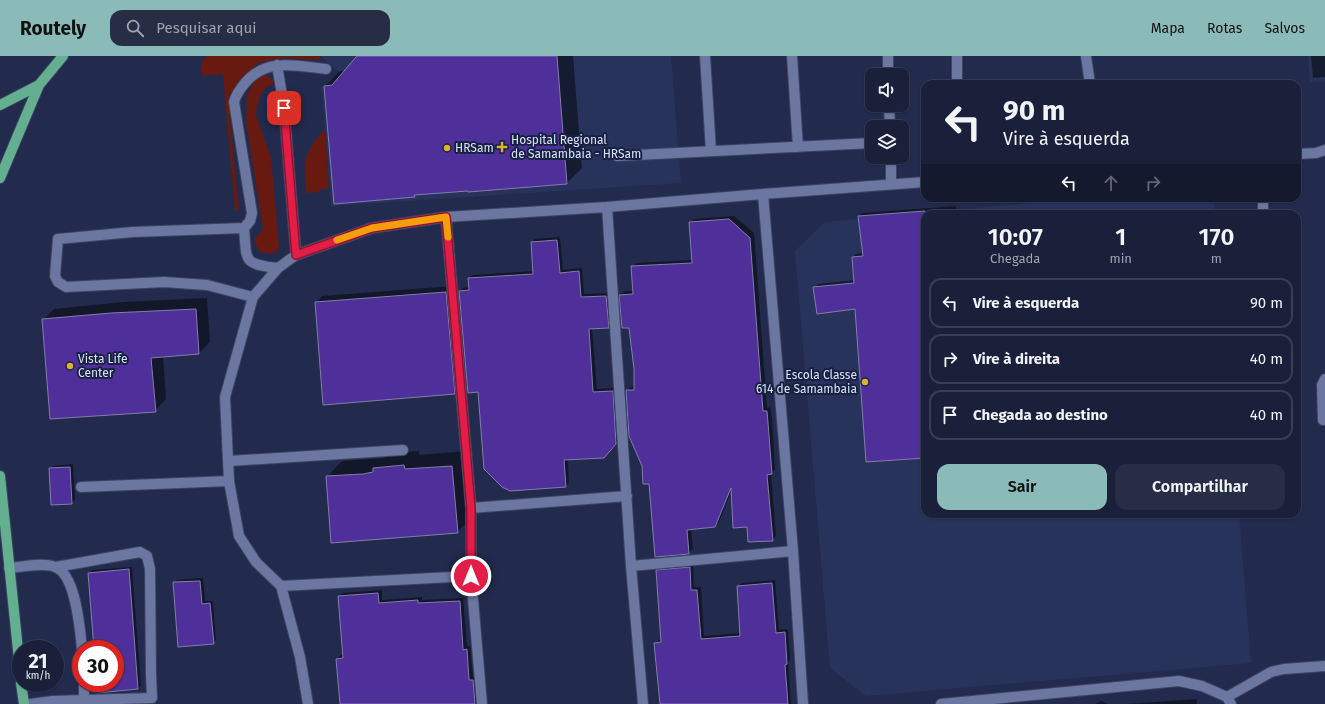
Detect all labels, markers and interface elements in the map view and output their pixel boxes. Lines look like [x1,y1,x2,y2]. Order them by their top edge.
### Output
search box [110,10,390,46]
text: Routely [20,17,86,40]
icon: search [124,17,146,39]
text: Pesquisar aqui [156,19,256,37]
text: Mapa [1151,20,1185,37]
text: Rotas [1207,20,1242,37]
text: Salvos [1264,20,1305,37]
map controls [865,68,909,164]
button: sound [865,68,909,112]
pin [267,91,301,125]
text: 90 m [1003,94,1065,127]
icon: left [937,96,989,148]
icon: arrive [273,97,295,119]
button: layers [865,120,909,164]
text: Vire à esquerda [1003,128,1130,150]
place label: Hospital Regional de Samambaia - HRSam [511,133,641,161]
place label: HRSam [455,141,494,155]
marker: Hospital Regional de Samambaia - HRSam [496,141,508,153]
marker: HRSam [442,143,452,153]
icon: left [1058,172,1080,194]
icon: ahead [1100,172,1122,194]
icon: right [1142,172,1164,194]
text: 10:07 [988,223,1043,251]
text: 1 [1115,223,1126,251]
text: 170 [1199,223,1234,251]
text: Chegada [990,251,1040,266]
text: min [1109,251,1132,266]
text: m [1211,251,1222,266]
icon: left [939,292,961,314]
text: Vire à esquerda [973,294,1079,312]
text: 90 m [1250,294,1283,312]
icon: right [939,348,961,370]
text: Vire à direita [973,350,1060,368]
text: 40 m [1250,350,1283,368]
place label: Vista Life Center [78,352,127,380]
marker: Vista Life Center [65,361,75,371]
place label: Escola Classe 614 de Samambaia [756,368,857,396]
marker: Escola Classe 614 de Samambaia [860,377,870,387]
icon: arrive [939,404,961,426]
text: Chegada ao destino [973,406,1108,424]
text: 40 m [1250,406,1283,424]
button: Sair [937,464,1107,510]
button: Compartilhar [1115,464,1285,510]
position arrow [450,555,492,597]
speed limit sign: 30 [72,640,124,692]
text: 21 [28,649,48,673]
text: km/h [26,670,50,682]

